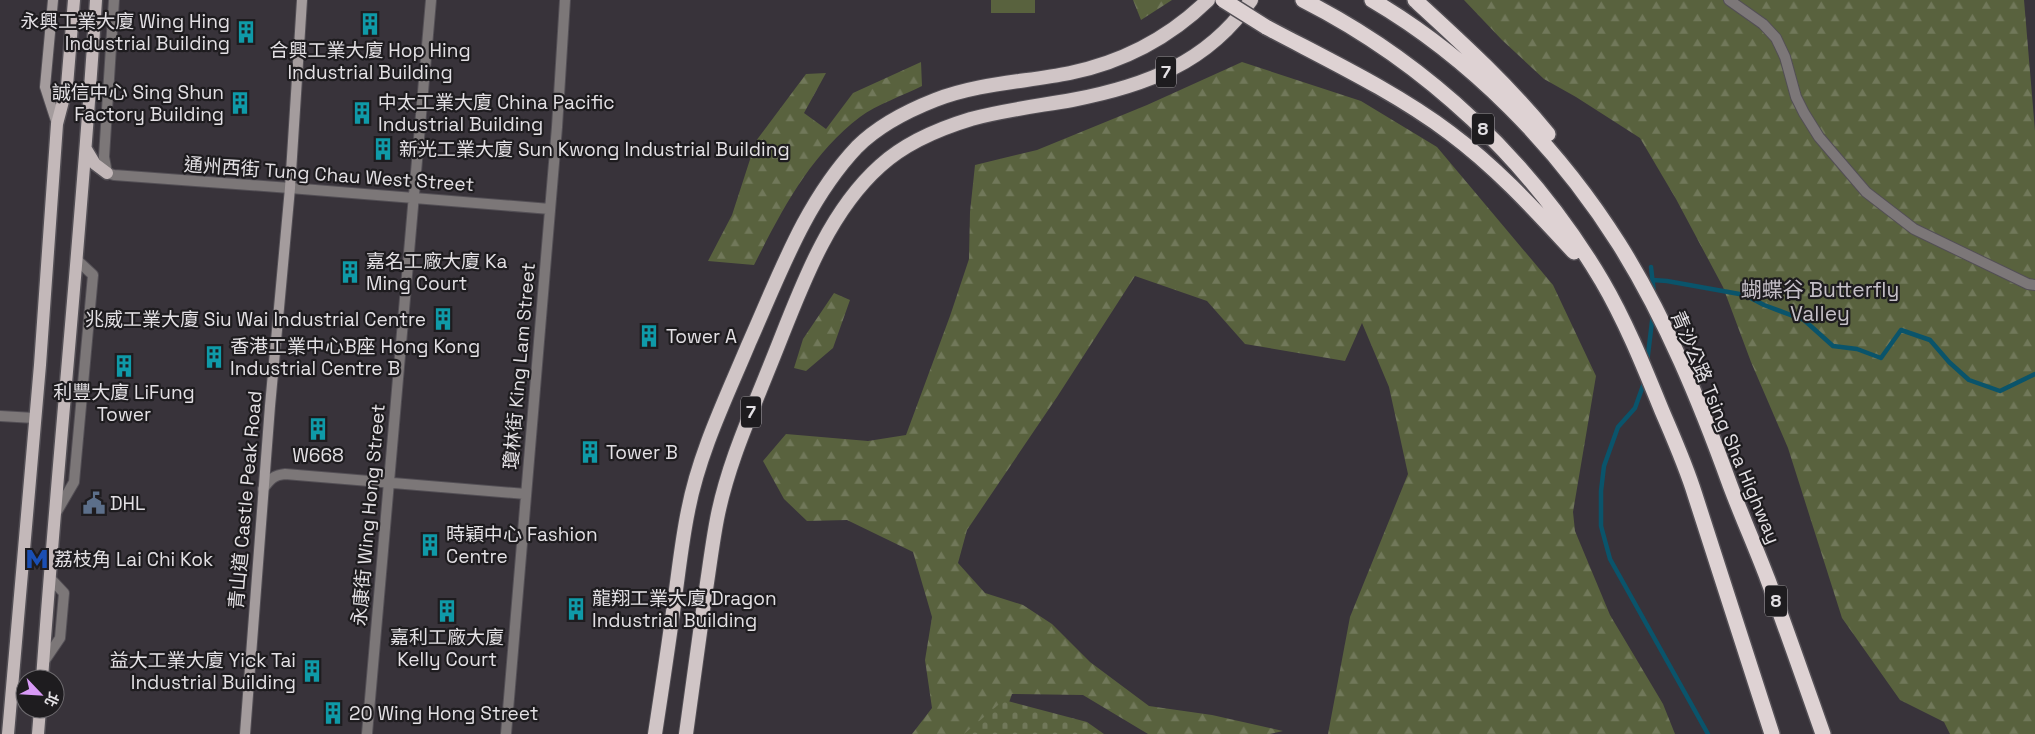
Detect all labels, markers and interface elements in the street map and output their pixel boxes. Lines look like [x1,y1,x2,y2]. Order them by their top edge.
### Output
place label: 永興工業大廈 Wing Hing Industrial Building [20,9,230,56]
building icon: 合興工業大廈 Hop Hing Industrial Building [357,11,383,37]
building icon: 永興工業大廈 Wing Hing Industrial Building [233,19,259,45]
place label: 合興工業大廈 Hop Hing Industrial Building [269,38,471,85]
road number: 7 [1156,56,1176,88]
place label: 誠信中心 Sing Shun Factory Building [52,80,224,127]
building icon: 誠信中心 Sing Shun Factory Building [227,90,253,116]
place label: 中太工業大廈 China Pacific Industrial Building [378,90,615,137]
building icon: 中太工業大廈 China Pacific Industrial Building [349,100,375,126]
road number: 8 [1472,114,1494,144]
building icon: 新光工業大廈 Sun Kwong Industrial Building [370,136,396,162]
place label: 新光工業大廈 Sun Kwong Industrial Building [399,137,790,162]
street label: 通州西街 Tung Chau West Street [183,152,475,197]
place label: 嘉名工廠大廈 Ka Ming Court [366,249,507,296]
building icon: 嘉名工廠大廈 Ka Ming Court [337,259,363,285]
street label: 瓊林街 King Lam Street [498,262,541,470]
district label: 蝴蝶谷 Butterfly Valley [1741,276,1899,327]
building icon: 兆威工業大廈 Siu Wai Industrial Centre [430,306,456,332]
place label: 兆威工業大廈 Siu Wai Industrial Centre [85,307,426,332]
street label: 青沙公路 Tsing Sha Highway [1665,307,1786,548]
building icon: Tower A [636,323,662,349]
place label: Tower A [666,324,737,349]
place label: 香港工業中心B座 Hong Kong Industrial Centre B [230,334,480,381]
building icon: 香港工業中心B座 Hong Kong Industrial Centre B [201,344,227,370]
building icon: 利豐大廈 LiFung Tower [111,353,137,379]
place label: 利豐大廈 LiFung Tower [53,380,195,427]
street label: 青山道 Castle Peak Road [223,390,268,610]
road number: 7 [741,397,761,428]
street label: 永康街 Wing Hong Street [346,403,391,627]
building icon: W668 [305,416,331,442]
building icon: Tower B [577,439,603,465]
place label: Tower B [606,440,678,465]
place label: W668 [292,443,344,468]
public building icon: DHL [81,490,107,516]
place label: DHL [110,491,145,516]
place label: 時穎中心 Fashion Centre [446,522,598,569]
building icon: 時穎中心 Fashion Centre [417,532,443,558]
metro station icon: 荔枝角 Lai Chi Kok [24,546,50,572]
place label: 荔枝角 Lai Chi Kok [54,547,213,572]
place label: 龍翔工業大廈 Dragon Industrial Building [592,586,777,633]
road number: 8 [1765,586,1787,616]
building icon: 龍翔工業大廈 Dragon Industrial Building [563,596,589,622]
building icon: 嘉利工廠大廈 Kelly Court [434,598,460,624]
place label: 嘉利工廠大廈 Kelly Court [390,625,504,672]
place label: 益大工業大廈 Yick Tai Industrial Building [110,648,296,695]
building icon: 益大工業大廈 Yick Tai Industrial Building [299,658,325,684]
north arrow [15,669,65,719]
text: 北 [41,689,63,710]
building icon: 20 Wing Hong Street [320,700,346,726]
place label: 20 Wing Hong Street [349,701,538,726]

